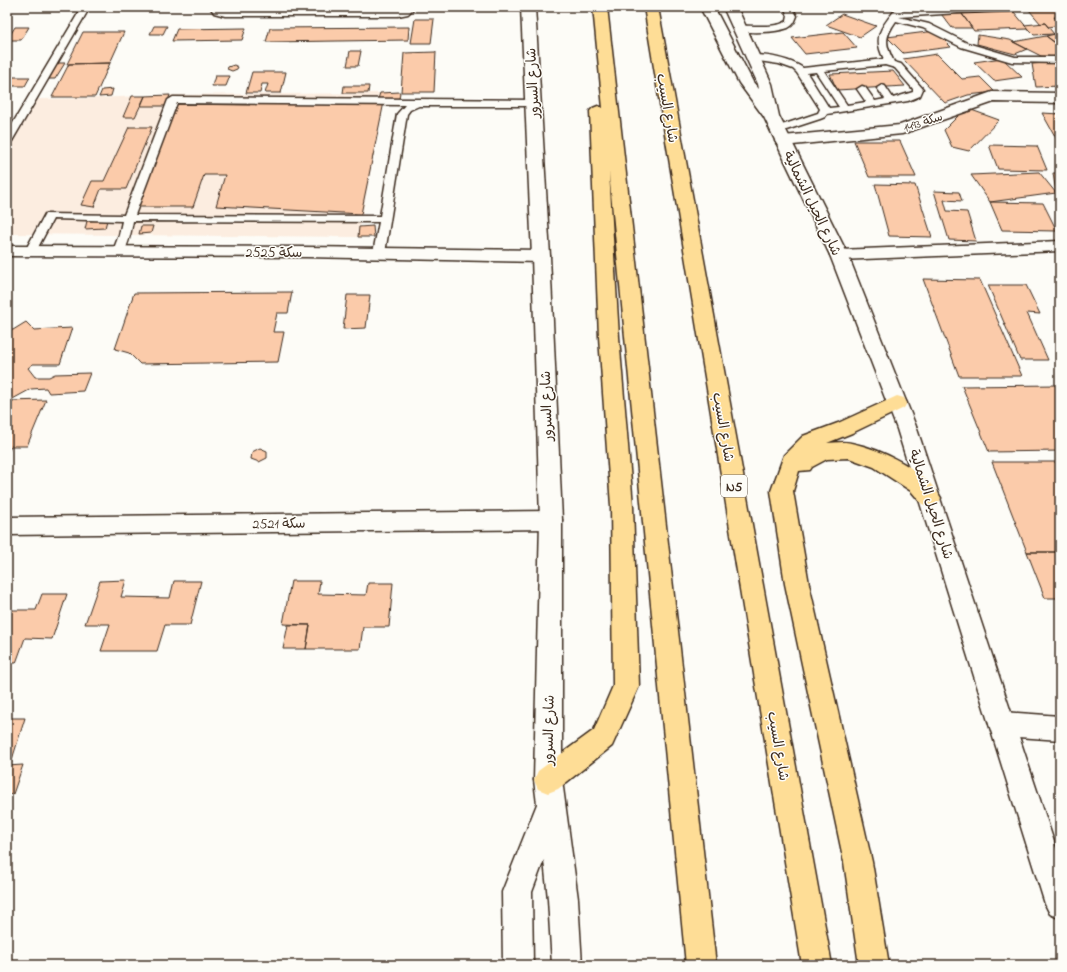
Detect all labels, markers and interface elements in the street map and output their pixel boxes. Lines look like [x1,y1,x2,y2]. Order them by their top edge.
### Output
street label: شارع السرور [521,47,546,119]
street label: شارع السيب [650,72,683,145]
street label: سكة 1493 [901,108,945,138]
street label: شارع الحيل الشمالية [777,148,846,260]
street label: سكة 2525 [246,243,302,264]
street label: شارع السرور [536,371,559,442]
street label: شارع السيب [706,391,739,464]
street label: شارع الحيل الشمالية [903,447,958,562]
road number: N5 [721,475,747,497]
street label: سكة 2521 [252,514,306,535]
street label: شارع السرور [538,695,561,766]
street label: شارع السيب [761,710,794,783]

